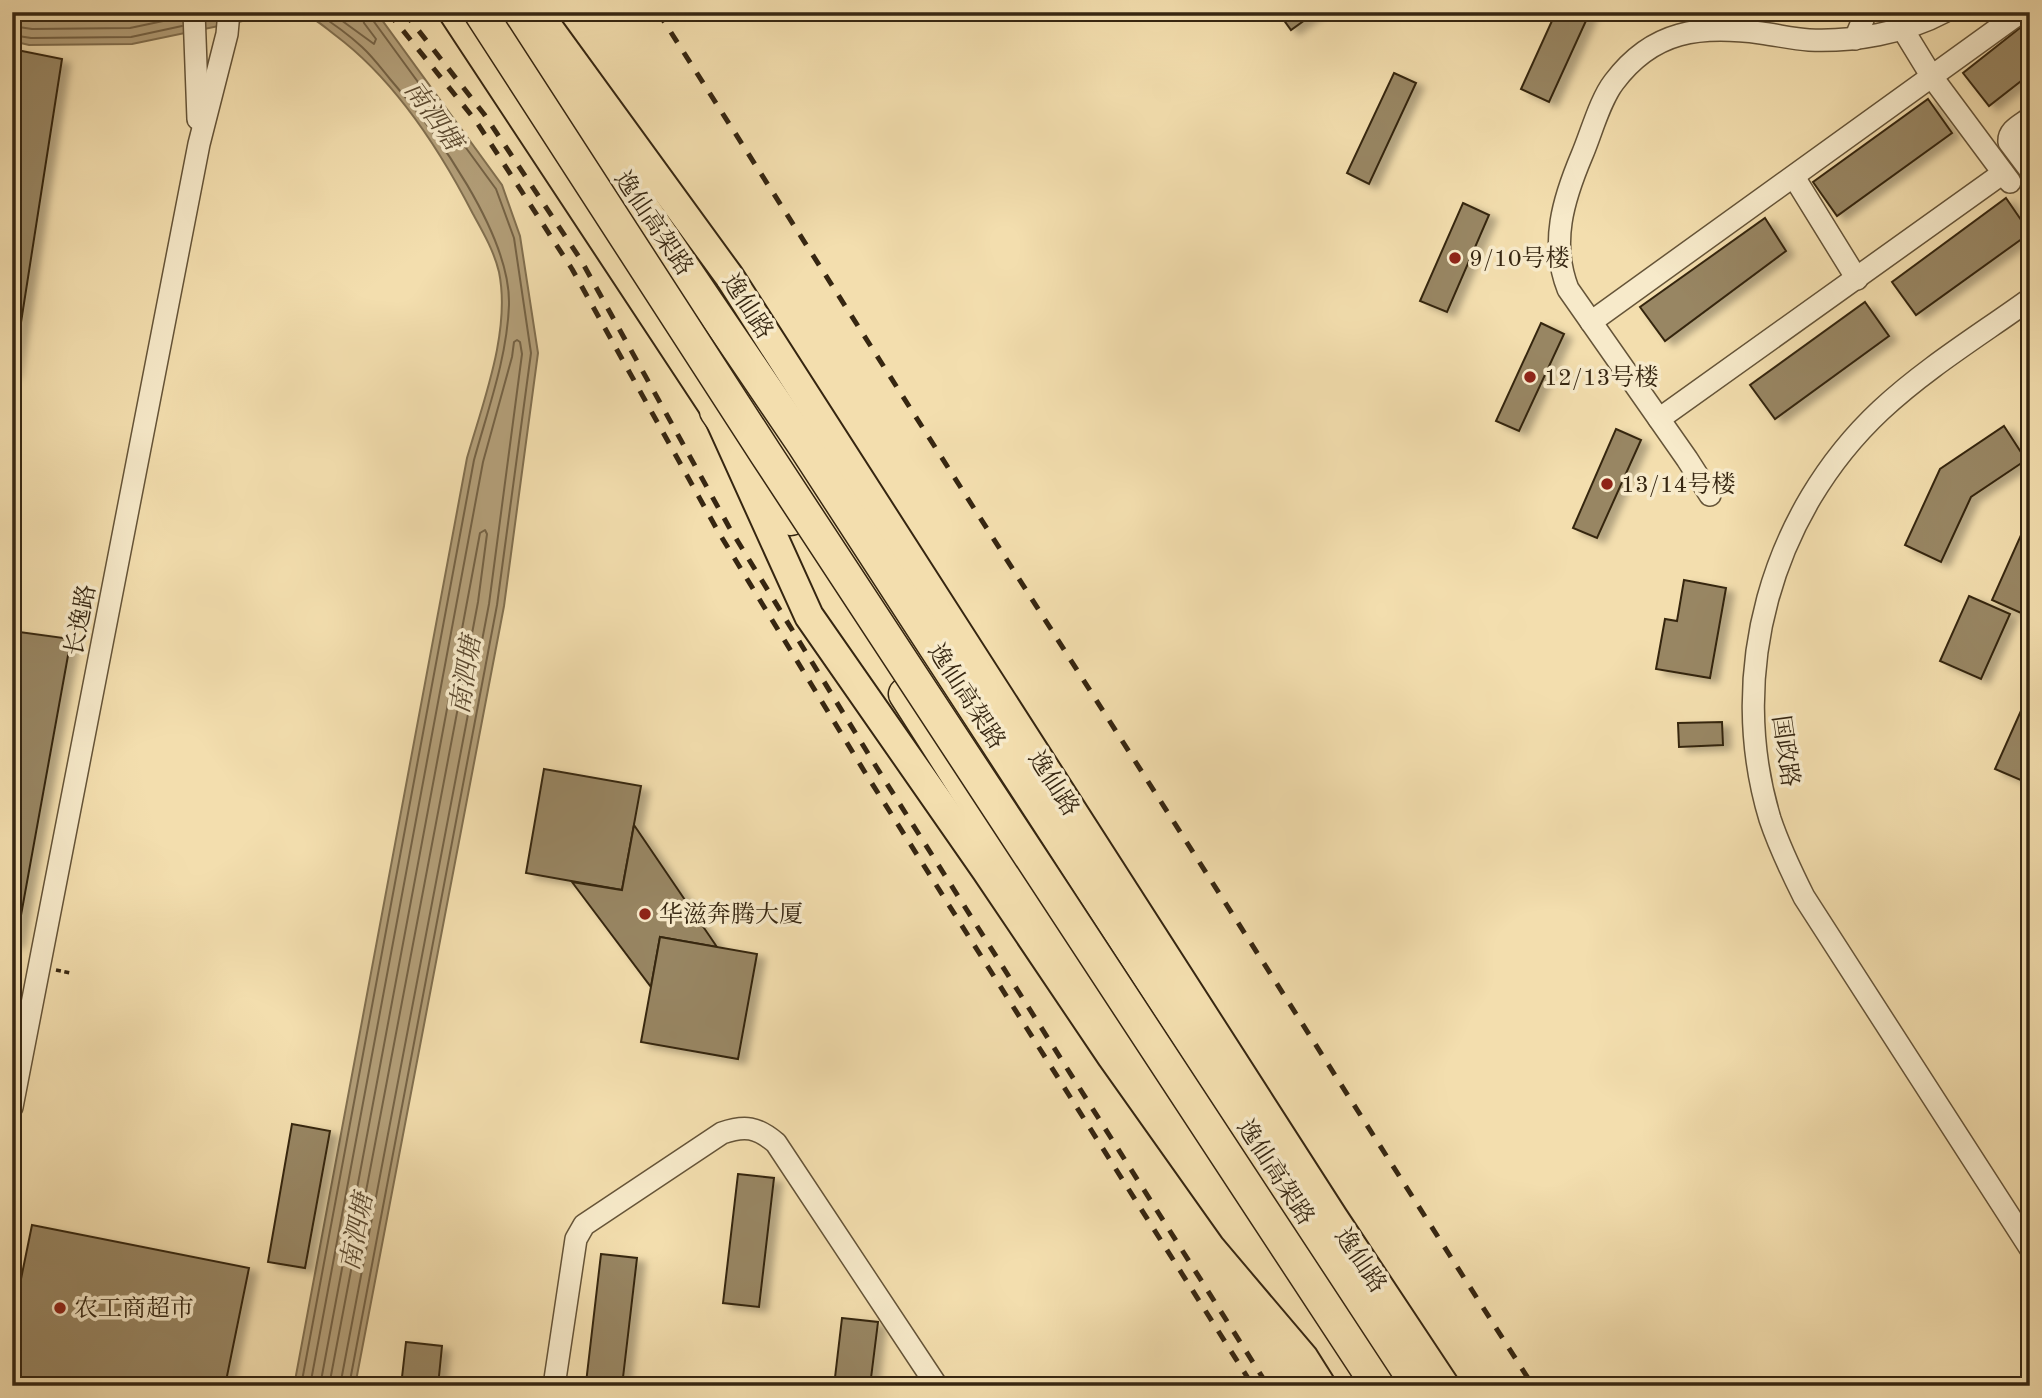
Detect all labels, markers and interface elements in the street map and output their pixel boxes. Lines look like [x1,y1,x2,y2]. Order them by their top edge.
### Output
water label: 南泗塘 [399,76,470,159]
street label: 逸仙高架路 [609,166,698,281]
place label: 9/10号楼 [1469,245,1570,272]
marker: 9/10号楼 [1447,250,1463,266]
street label: 逸仙路 [717,269,779,344]
place label: 12/13号楼 [1544,364,1658,391]
marker: 12/13号楼 [1522,369,1538,385]
place label: 13/14号楼 [1621,471,1735,498]
marker: 13/14号楼 [1599,476,1615,492]
street label: 长逸路 [60,582,101,658]
water label: 南泗塘 [446,631,487,716]
street label: 逸仙高架路 [923,639,1011,754]
street label: 国政路 [1767,714,1804,789]
street label: 逸仙路 [1023,746,1085,821]
place label: 华滋奔腾大厦 [659,901,803,928]
marker: 华滋奔腾大厦 [637,906,653,922]
street label: 逸仙高架路 [1232,1115,1320,1230]
water label: 南泗塘 [336,1187,379,1273]
street label: 逸仙路 [1329,1223,1392,1298]
place label: 农工商超市 [74,1295,194,1322]
marker: 农工商超市 [52,1300,68,1316]

